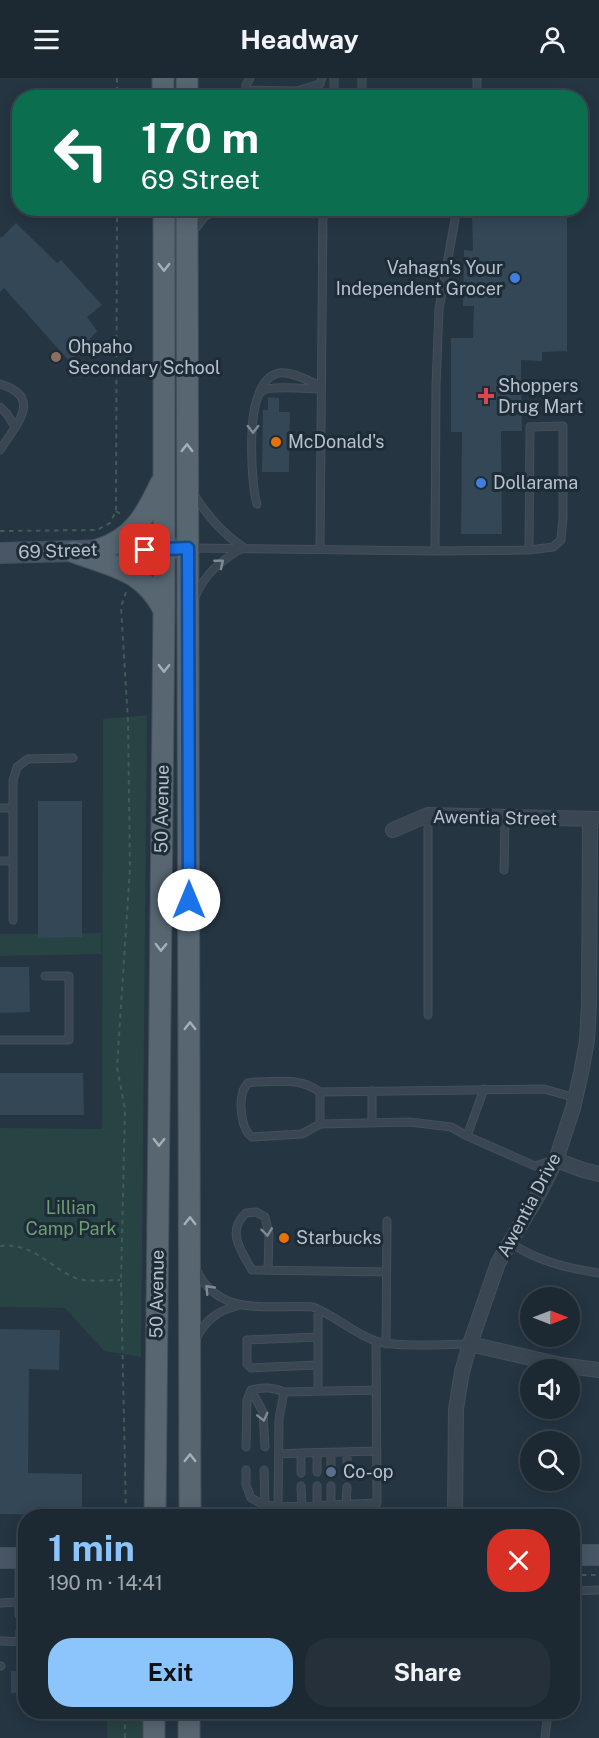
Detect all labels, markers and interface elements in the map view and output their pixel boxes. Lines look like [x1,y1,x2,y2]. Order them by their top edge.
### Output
icon: menu [30,23,63,56]
text: Headway [240,23,359,55]
icon: person [536,23,569,56]
text: 170 m [141,113,259,162]
icon: left [42,114,120,192]
text: 69 Street [141,163,260,195]
place label: Vahagn's Your Independent Grocer [336,257,503,299]
one-way arrow [158,262,170,271]
marker: Vahagn's Your Independent Grocer [508,271,522,285]
place label: Ohpaho Secondary School [68,336,220,378]
marker: Ohpaho Secondary School [49,350,63,364]
place label: Shoppers Drug Mart [498,375,583,417]
marker: Shoppers Drug Mart [479,389,493,403]
one-way arrow [247,425,259,434]
place label: McDonald's [288,431,384,452]
marker: McDonald's [269,435,283,449]
one-way arrow [181,443,193,452]
place label: Dollarama [493,472,578,493]
marker: Dollarama [474,476,488,490]
pin [119,524,170,575]
icon: arrive [128,533,161,566]
street label: 69 Street [18,539,98,562]
one-way arrow [213,559,224,570]
one-way arrow [158,664,170,673]
street label: 50 Avenue [150,764,173,854]
street label: Awentia Street [433,806,557,829]
position arrow [157,868,221,932]
one-way arrow [155,943,167,952]
one-way arrow [184,1022,196,1031]
one-way arrow [153,1138,165,1147]
street label: Awentia Drive [492,1149,565,1260]
park label: Lillian Camp Park [25,1197,117,1239]
one-way arrow [184,1217,196,1226]
place label: Starbucks [296,1227,381,1248]
one-way arrow [260,1228,273,1237]
marker: Starbucks [277,1231,291,1245]
street label: 50 Avenue [145,1249,168,1339]
one-way arrow [205,1285,216,1295]
north arrow [520,1287,580,1347]
map controls [520,1287,580,1491]
button: sound [520,1359,580,1419]
one-way arrow [255,1412,268,1422]
button: search [520,1431,580,1491]
one-way arrow [184,1454,196,1463]
place label: Co-op [343,1461,394,1482]
marker: Co-op [324,1465,338,1479]
text: 1 min [48,1527,135,1569]
button: close [487,1529,550,1592]
text: 190 m · 14:41 [48,1571,163,1595]
button: Exit [48,1638,293,1707]
button: Share [305,1638,550,1707]

